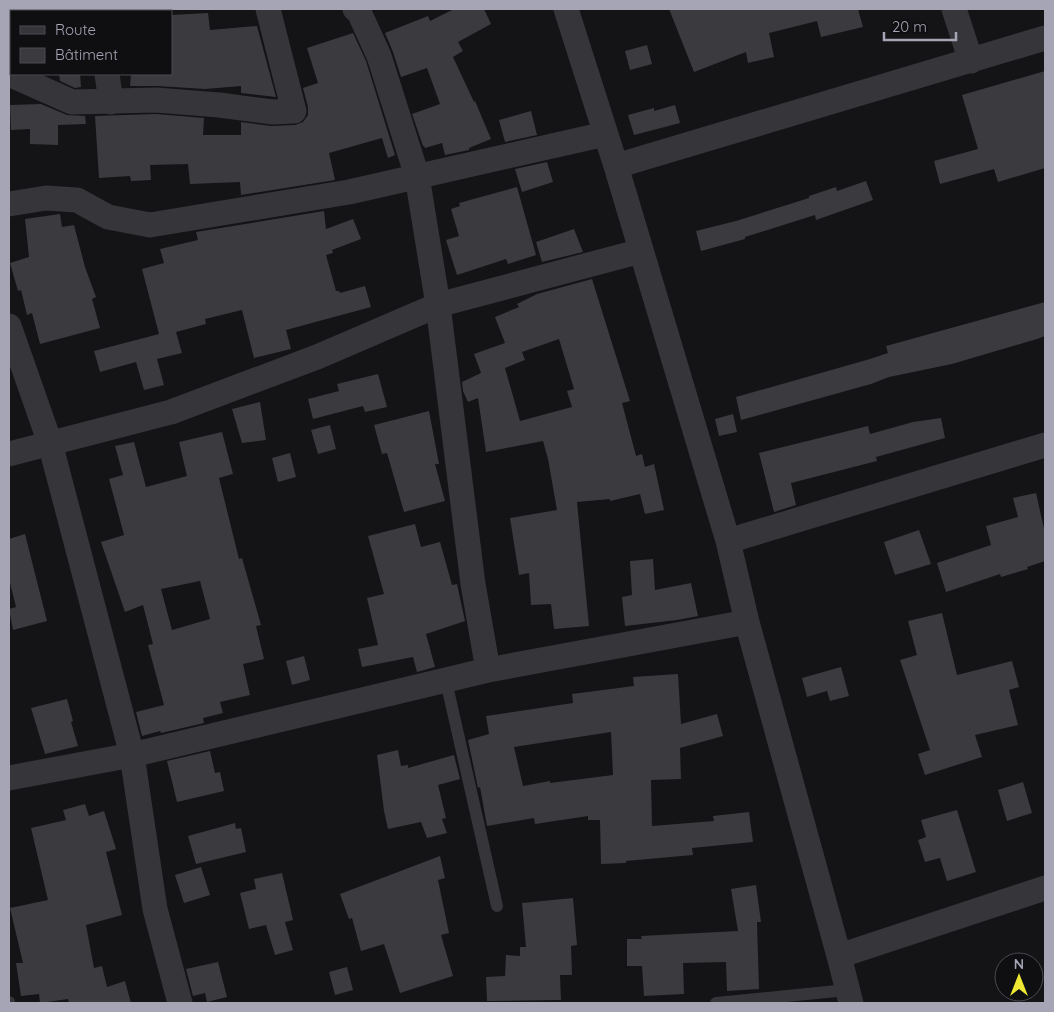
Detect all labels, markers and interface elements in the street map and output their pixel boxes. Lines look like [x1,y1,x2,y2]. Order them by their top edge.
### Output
legend [10,10,172,75]
scale bar [884,10,956,42]
text: 20 m [892,17,927,36]
text: Route [55,20,96,39]
text: Bâtiment [55,45,118,64]
north arrow [994,952,1044,1002]
text: N [1014,955,1024,973]

